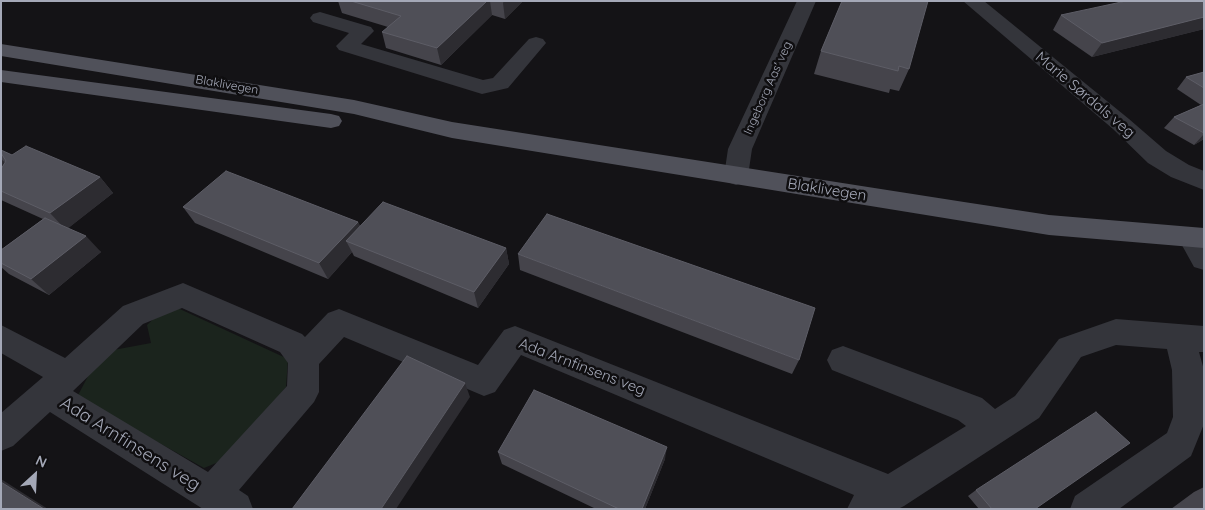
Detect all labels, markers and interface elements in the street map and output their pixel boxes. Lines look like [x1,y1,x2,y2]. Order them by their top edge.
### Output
street label: Ingeborg Aas' veg [741,39,795,137]
street label: Marie Sørdals veg [1032,48,1138,142]
street label: Blaklivegen [194,72,260,98]
street label: Blaklivegen [786,175,868,205]
street label: Ada Arnfinsens veg [516,335,648,399]
street label: Ada Arnfinsens veg [56,392,204,496]
north arrow [10,450,60,500]
text: N [33,451,50,472]

